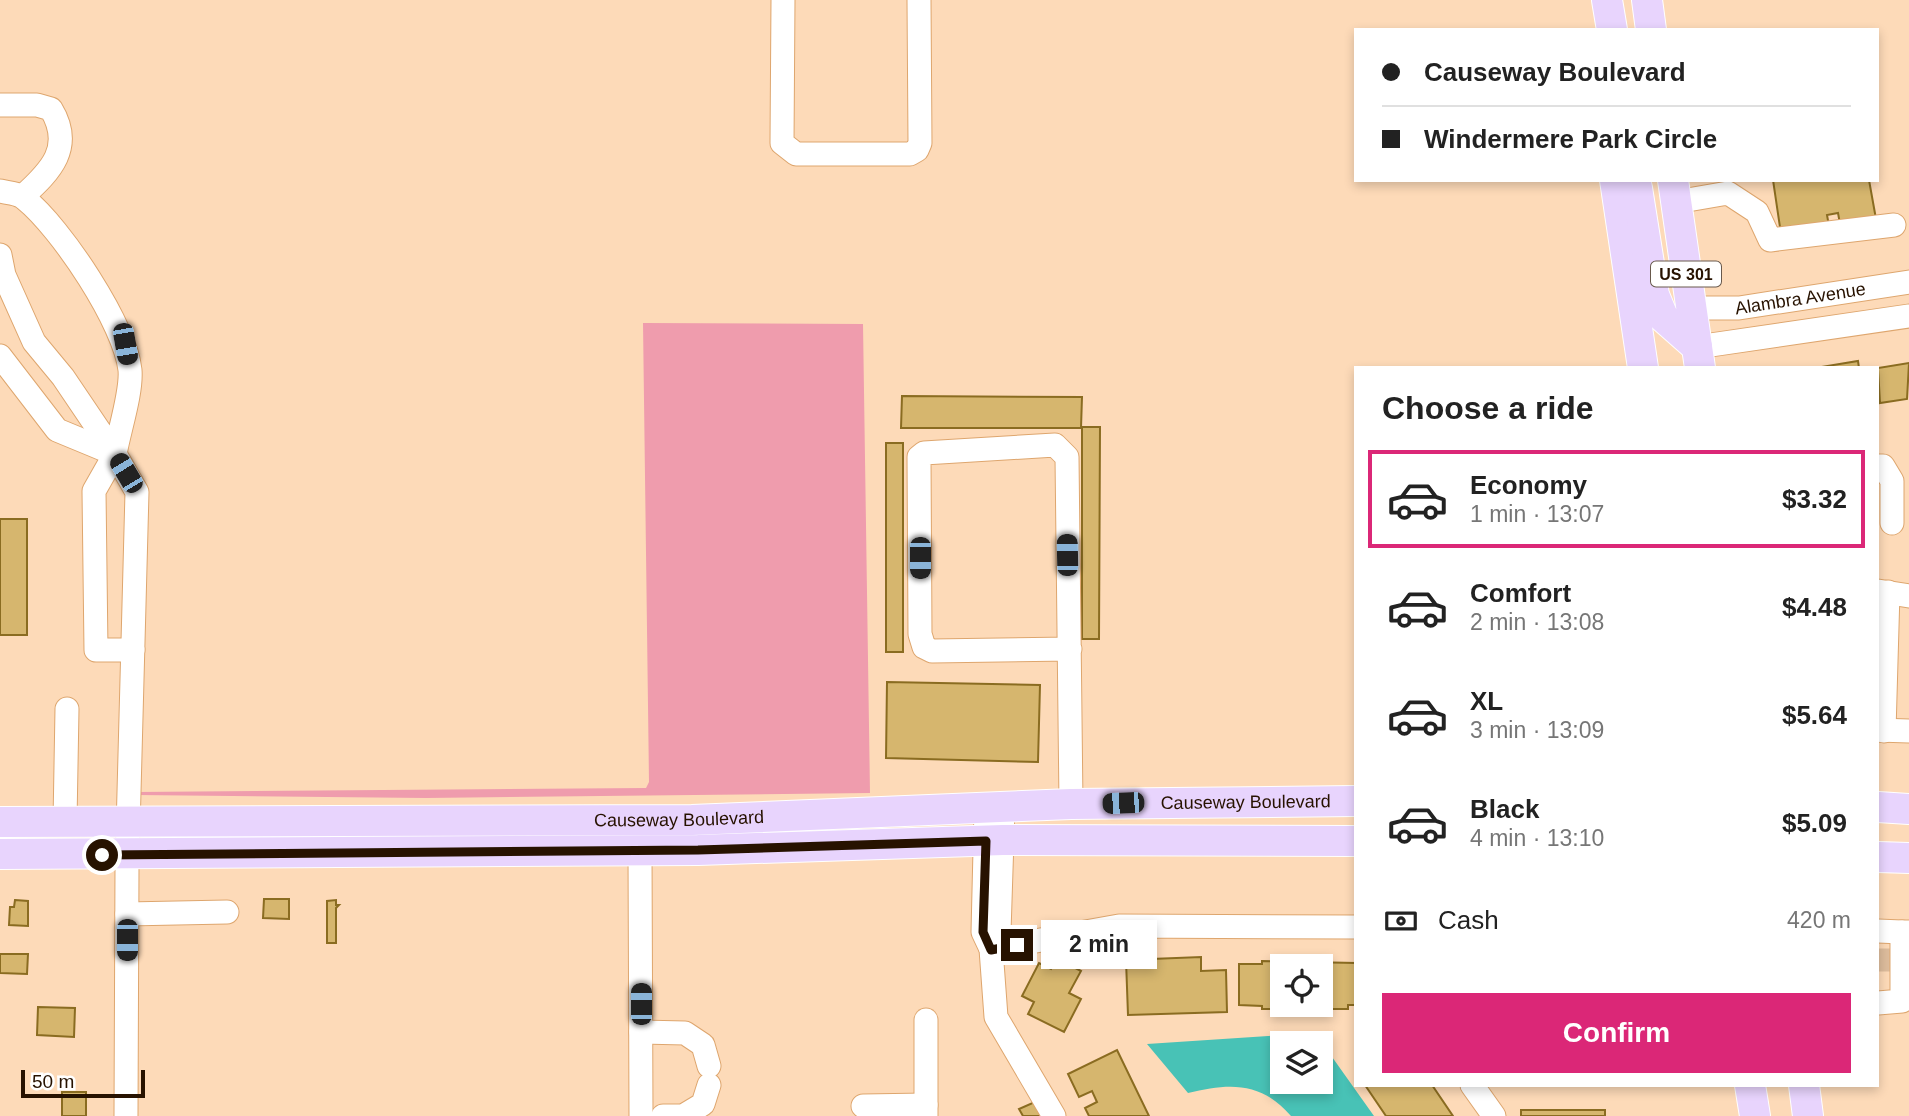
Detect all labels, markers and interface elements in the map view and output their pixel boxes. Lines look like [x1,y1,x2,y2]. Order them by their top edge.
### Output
text: Causeway Boulevard [1424,57,1686,87]
text: Windermere Park Circle [1424,124,1717,154]
road number: US 301 [1651,262,1721,286]
street label: Alambra Avenue [1734,279,1867,318]
car [112,321,139,367]
text: Choose a ride [1382,390,1594,426]
car [107,450,146,496]
icon: car [1386,468,1449,531]
text: Economy [1470,470,1587,500]
text: $3.32 [1782,484,1847,514]
text: 1 min · 13:07 [1470,501,1604,527]
car [1057,534,1078,576]
car [910,537,931,579]
icon: car [1386,576,1449,639]
text: Comfort [1470,578,1571,608]
text: $4.48 [1782,592,1847,622]
text: 2 min · 13:08 [1470,609,1604,635]
icon: car [1386,684,1449,747]
text: XL [1470,686,1503,716]
text: $5.64 [1782,700,1847,730]
text: 3 min · 13:09 [1470,717,1604,743]
street label: Causeway Boulevard [1160,791,1331,813]
car [1102,792,1145,814]
icon: car [1386,792,1449,855]
text: Black [1470,794,1539,824]
street label: Causeway Boulevard [594,807,764,830]
text: $5.09 [1782,808,1847,838]
text: 4 min · 13:10 [1470,825,1604,851]
route start [86,839,118,871]
icon: cash [1382,902,1420,940]
text: Cash [1438,905,1499,935]
text: 420 m [1787,907,1851,933]
car [117,919,138,961]
callout: 2 min [1042,920,1157,970]
route end [1001,929,1033,961]
text: 2 min [1069,931,1129,957]
map controls [1270,954,1333,1094]
button: locate [1270,954,1333,1017]
car [631,983,652,1025]
button: Confirm [1382,993,1851,1073]
button: layers [1270,1031,1333,1094]
scale bar [21,1067,145,1099]
text: 50 m [32,1071,74,1092]

